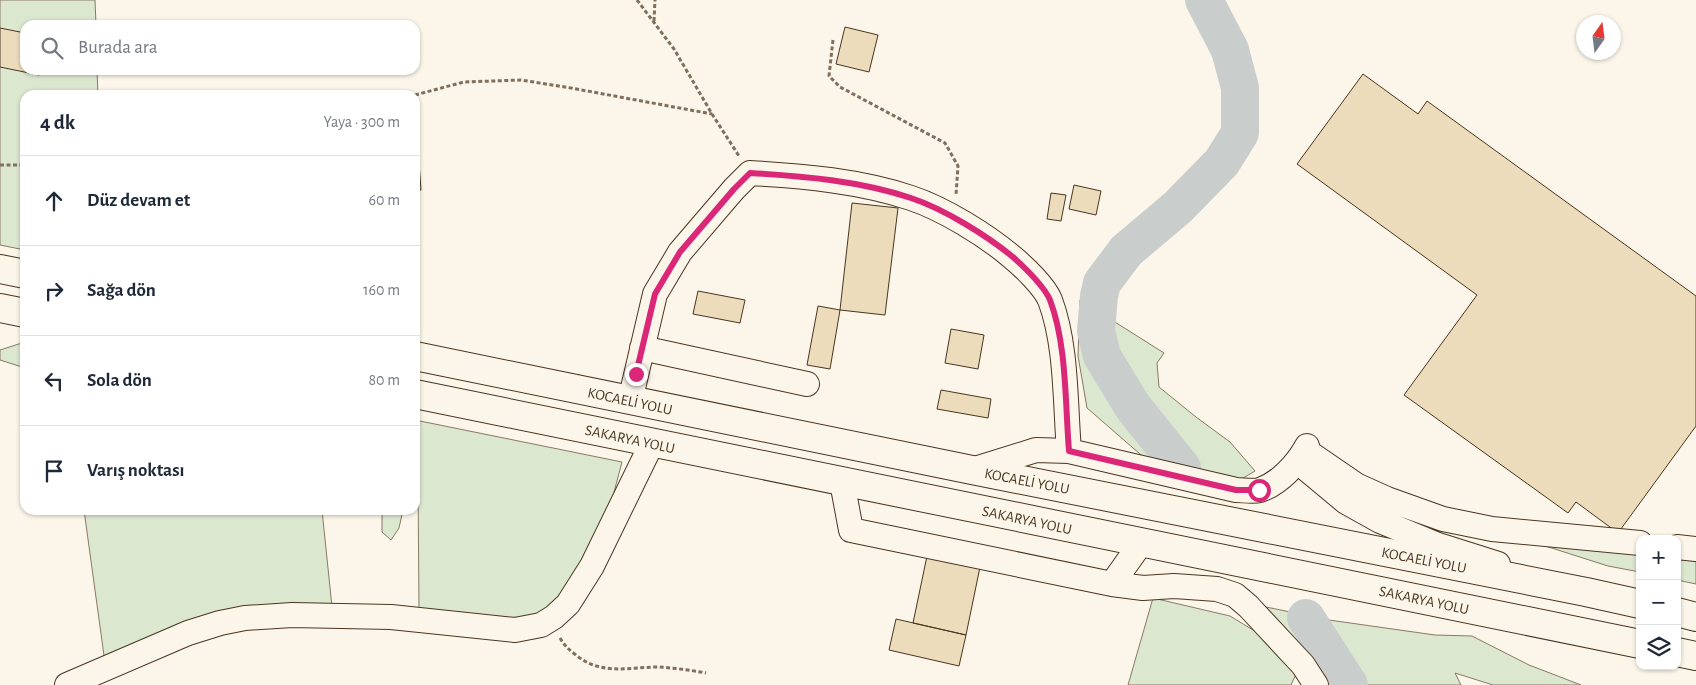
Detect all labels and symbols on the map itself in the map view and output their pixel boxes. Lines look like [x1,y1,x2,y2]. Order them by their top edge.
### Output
north arrow [1576,15,1621,60]
route end [625,363,648,386]
street label: KOCAELİ YOLU [586,383,674,418]
street label: SAKARYA YOLU [584,423,676,456]
street label: KOCAELİ YOLU [983,464,1071,497]
route start [1248,479,1271,502]
street label: SAKARYA YOLU [981,504,1073,537]
street label: KOCAELİ YOLU [1380,543,1468,576]
street label: SAKARYA YOLU [1378,584,1470,617]

